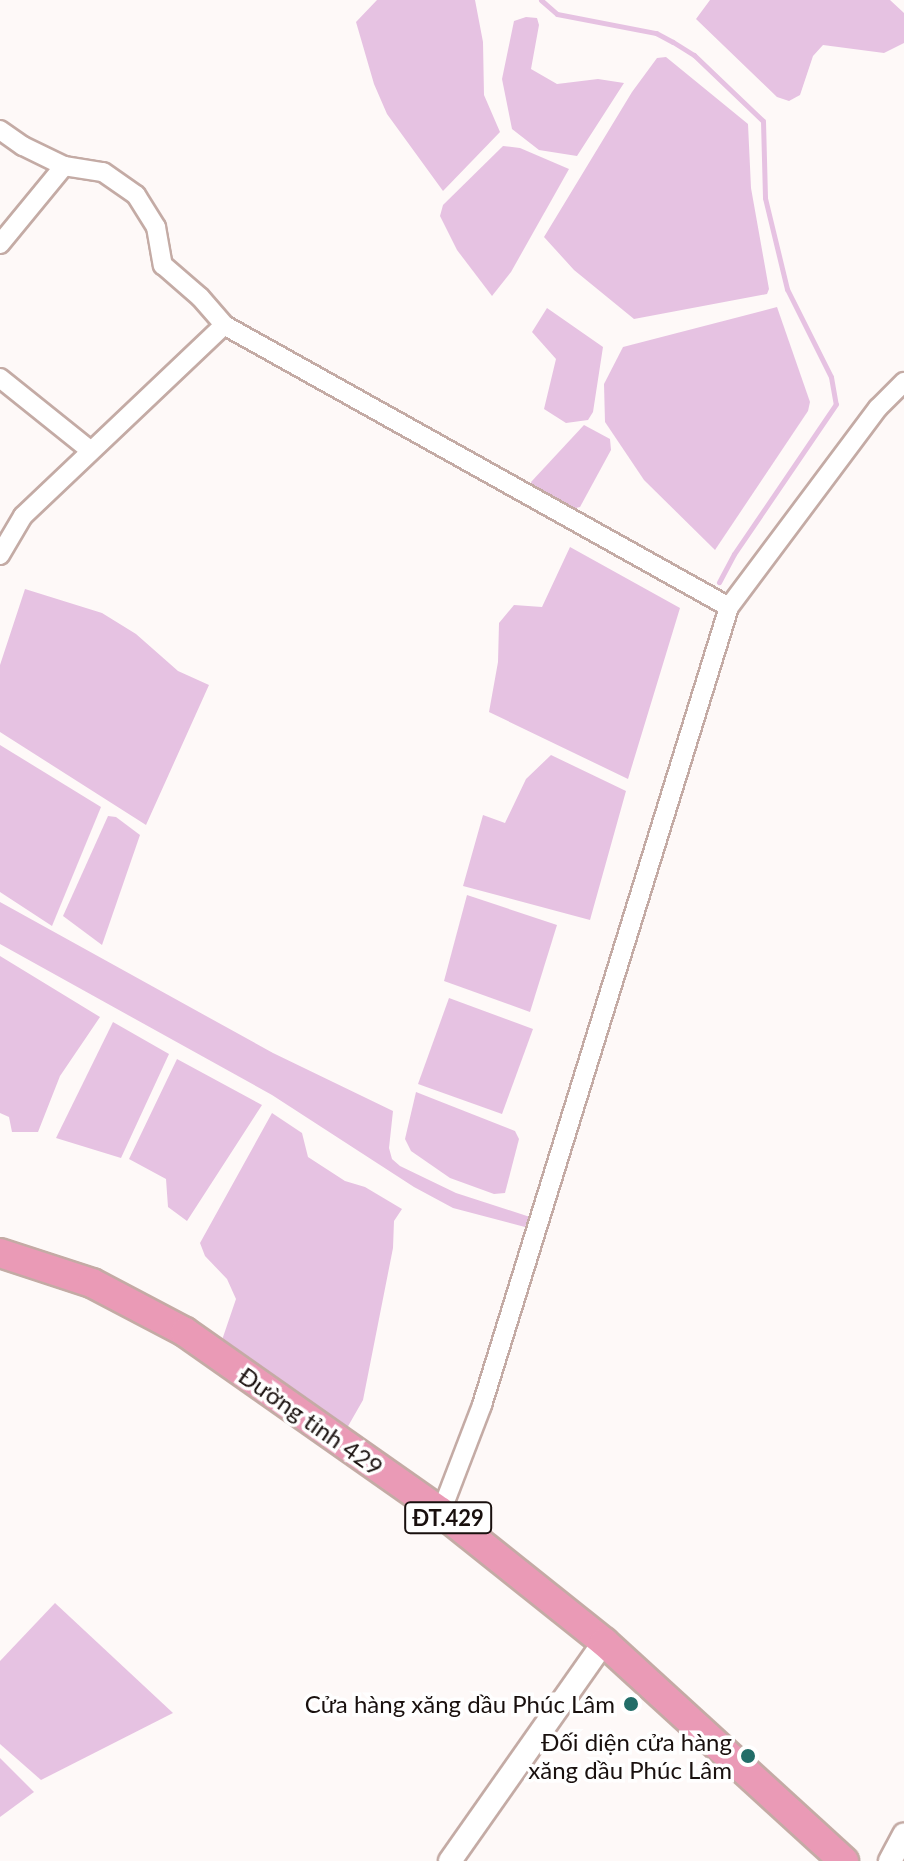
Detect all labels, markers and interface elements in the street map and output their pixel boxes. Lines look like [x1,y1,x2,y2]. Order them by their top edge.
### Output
street label: Đường tỉnh 429 [233,1361,389,1481]
road number: ĐT.429 [404,1500,492,1536]
place label: Cửa hàng xăng dầu Phúc Lâm [305,1690,615,1718]
marker: Cửa hàng xăng dầu Phúc Lâm [622,1695,640,1713]
place label: Đối diện cửa hàng xăng dầu Phúc Lâm [528,1728,732,1784]
marker: Đối diện cửa hàng xăng dầu Phúc Lâm [739,1747,757,1765]

